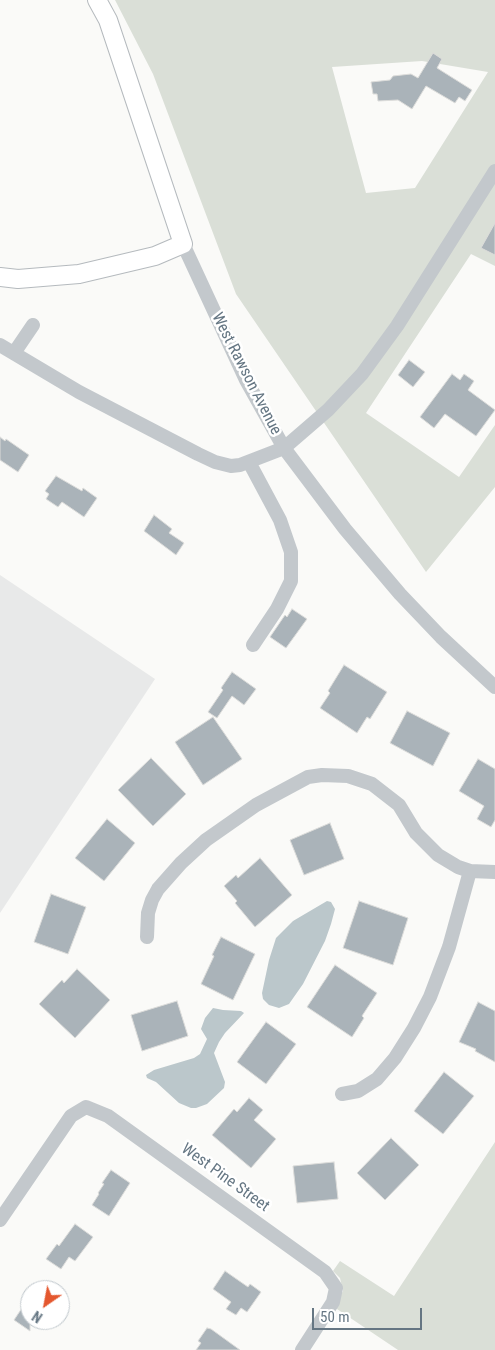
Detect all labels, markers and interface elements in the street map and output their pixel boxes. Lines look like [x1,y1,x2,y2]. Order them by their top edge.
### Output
street label: West Rawson Avenue [207,310,285,438]
street label: West Pine Street [177,1140,273,1216]
north arrow [20,1280,70,1330]
scale bar [315,1298,425,1330]
text: N [29,1308,45,1326]
text: 50 m [320,1308,350,1326]

